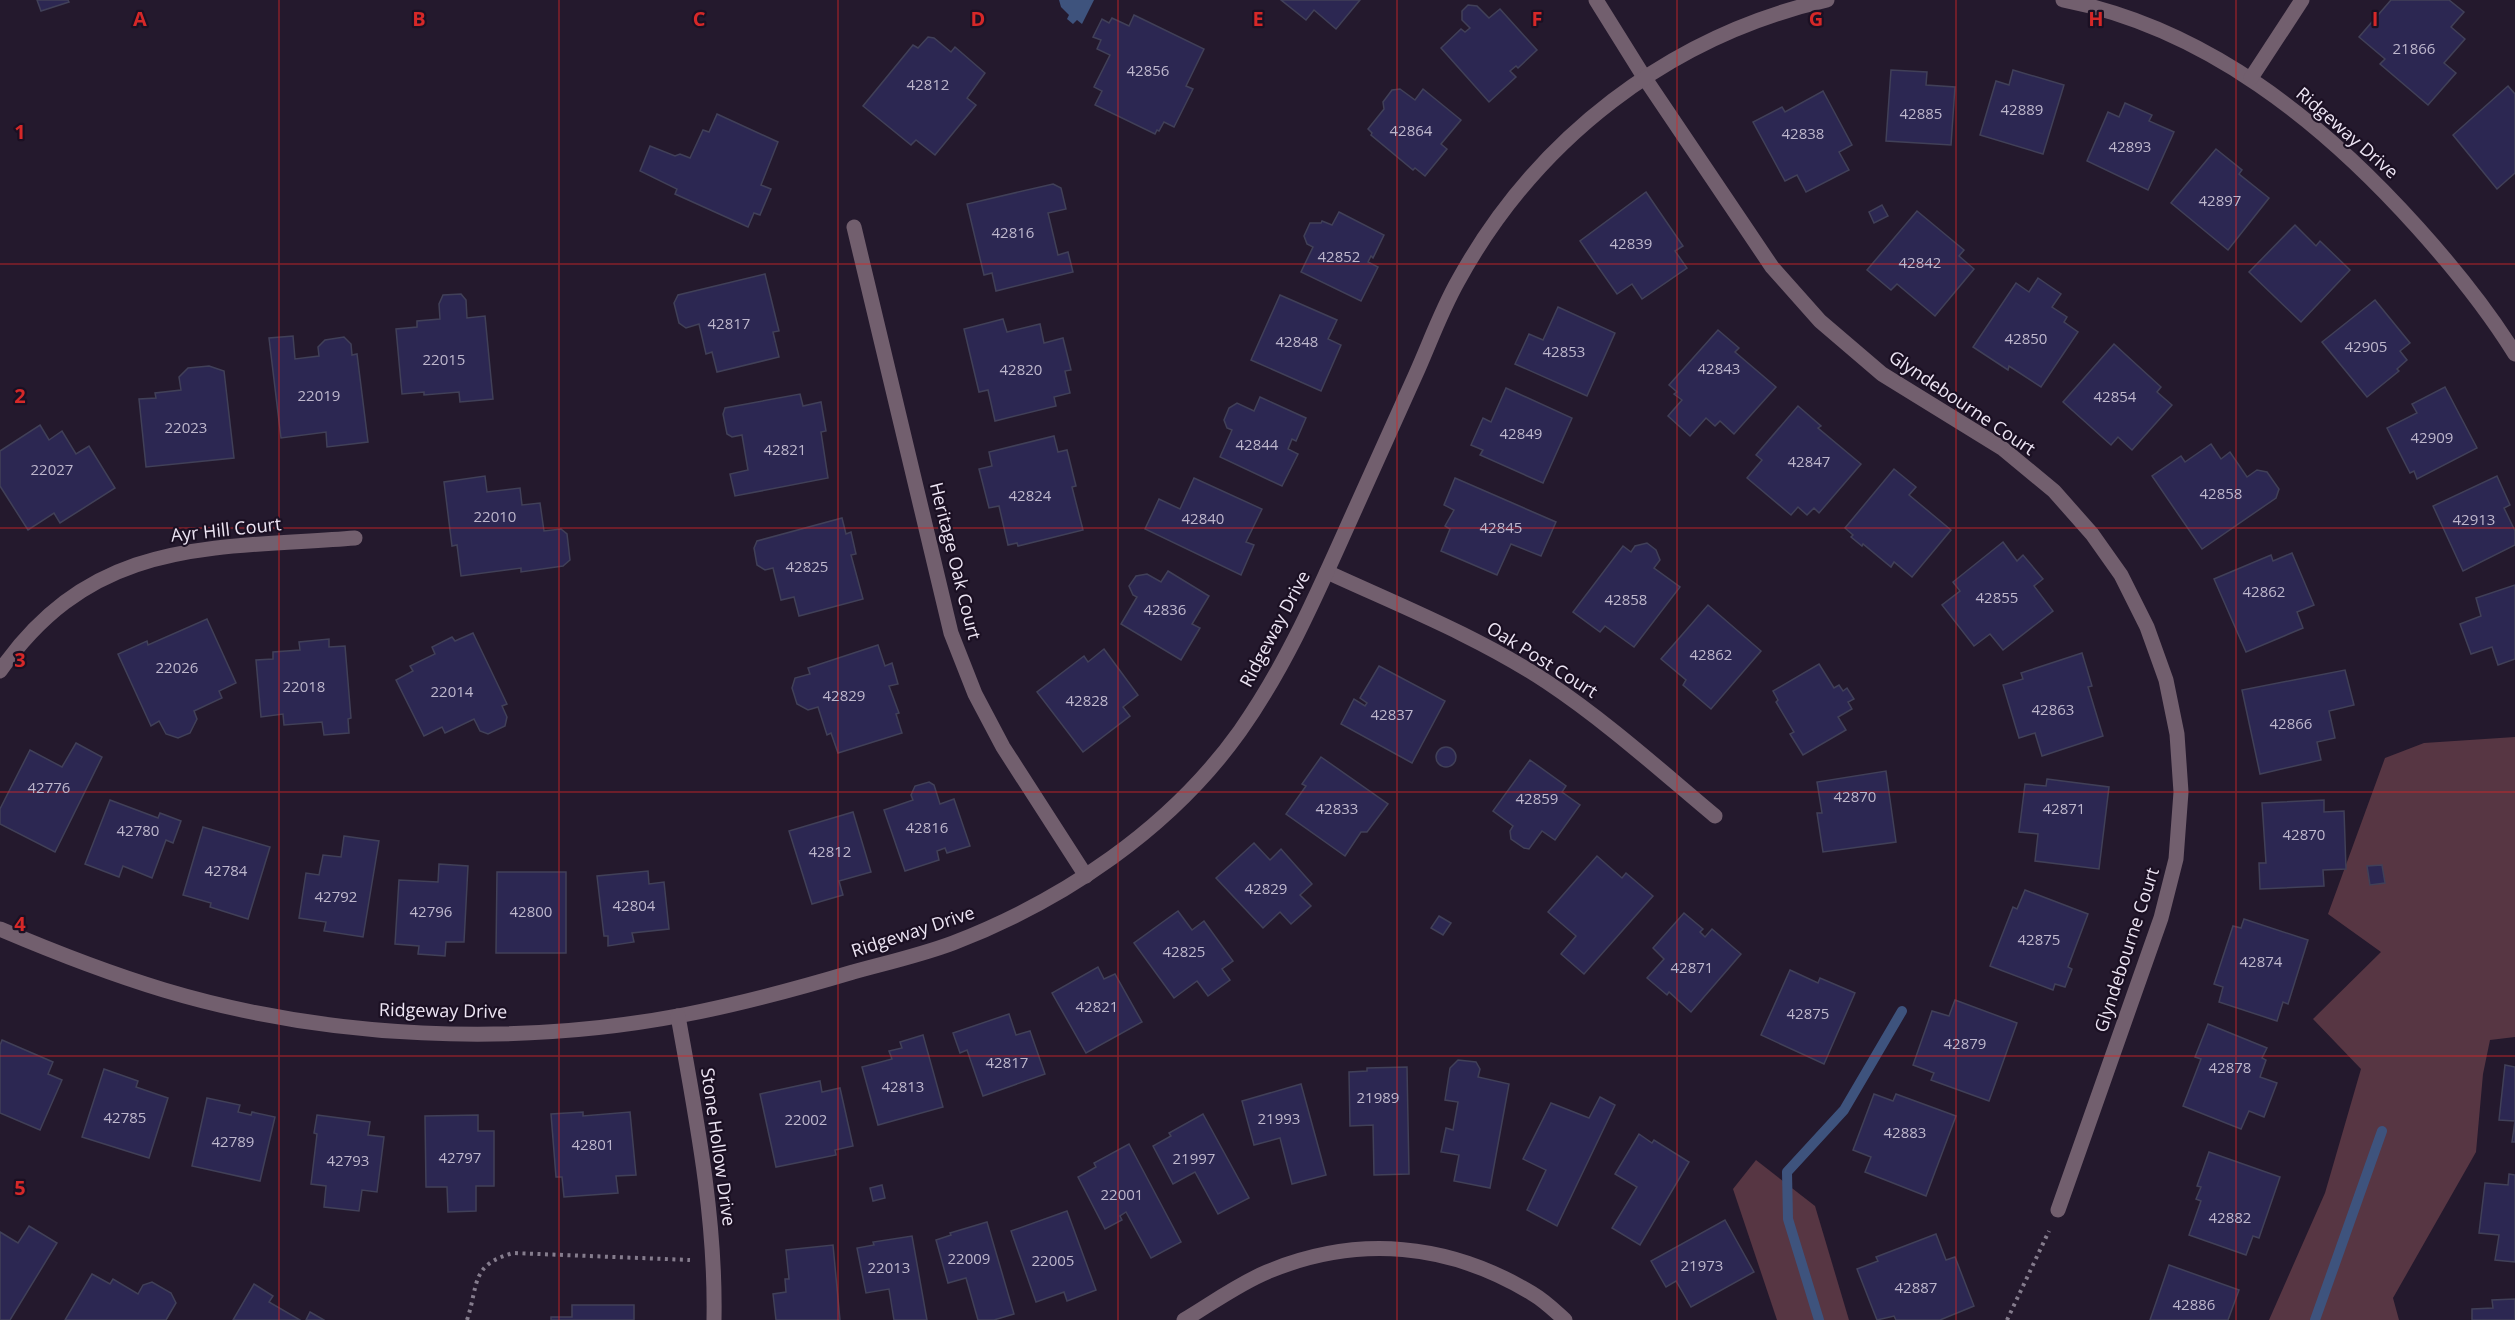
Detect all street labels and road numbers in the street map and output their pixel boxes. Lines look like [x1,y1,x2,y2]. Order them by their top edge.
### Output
street label: Ridgeway Drive [2291,81,2404,183]
street label: Glyndebourne Court [1885,344,2041,460]
street label: Heritage Oak Court [925,480,987,642]
street label: Ayr Hill Court [169,511,282,547]
street label: Ridgeway Drive [1233,566,1315,691]
street label: Oak Post Court [1483,615,1603,703]
street label: Glyndebourne Court [2088,864,2164,1035]
street label: Ridgeway Drive [848,900,977,962]
street label: Ridgeway Drive [379,997,507,1023]
street label: Stone Hollow Drive [696,1066,742,1228]

